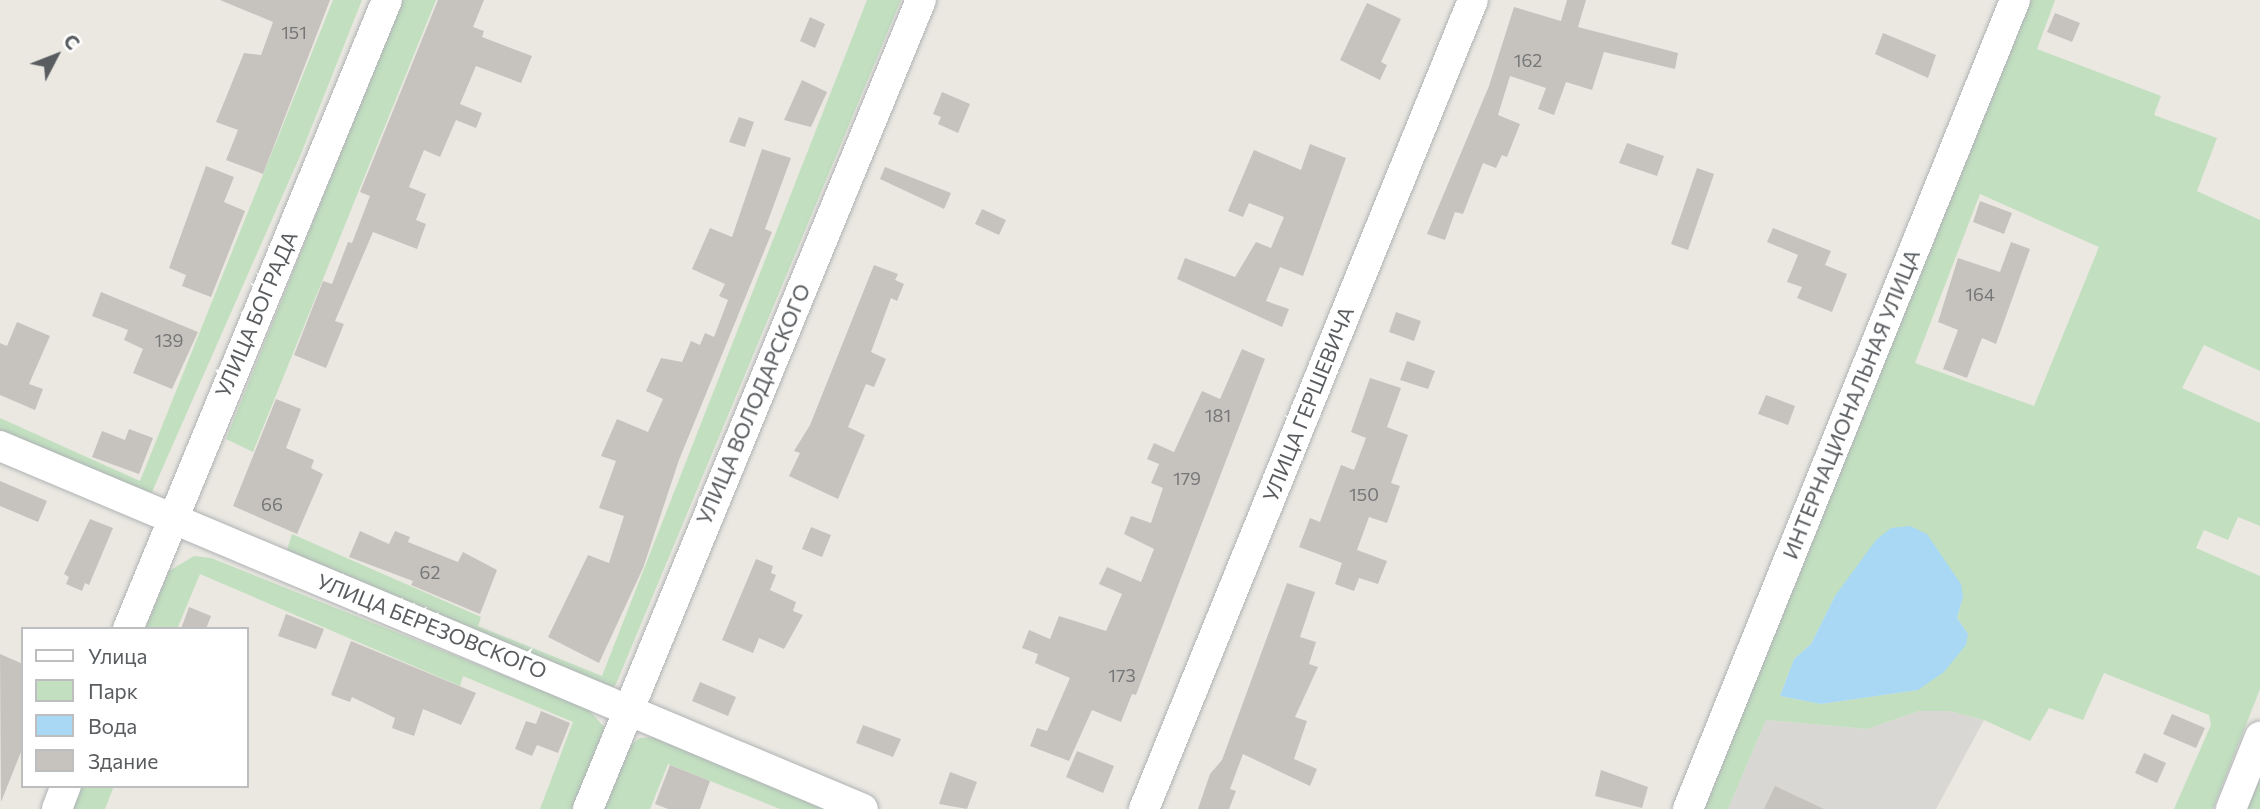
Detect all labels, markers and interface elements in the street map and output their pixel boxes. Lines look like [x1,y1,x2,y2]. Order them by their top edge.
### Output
north arrow [21,21,91,91]
house number: 151 [281,21,307,43]
text: С [59,29,85,54]
house number: 162 [1514,49,1542,71]
street label: УЛИЦА БОГРАДА [210,227,302,401]
street label: ИНТЕРНАЦИОНАЛЬНАЯ УЛИЦА [1777,245,1925,563]
street label: УЛИЦА ВОЛОДАРСКОГО [691,280,815,528]
house number: 164 [1965,283,1995,305]
street label: УЛИЦА ГЕРШЕВИЧА [1257,303,1359,505]
house number: 139 [155,329,183,351]
house number: 181 [1205,404,1231,426]
house number: 179 [1173,467,1201,489]
house number: 150 [1349,483,1379,505]
house number: 66 [261,493,283,515]
house number: 62 [420,561,440,583]
street label: УЛИЦА БЕРЕЗОВСКОГО [313,568,551,684]
legend [21,627,248,788]
text: Улица [88,643,147,668]
house number: 173 [1108,664,1136,686]
text: Парк [88,678,138,703]
text: Вода [88,713,137,738]
text: Здание [88,748,158,773]

